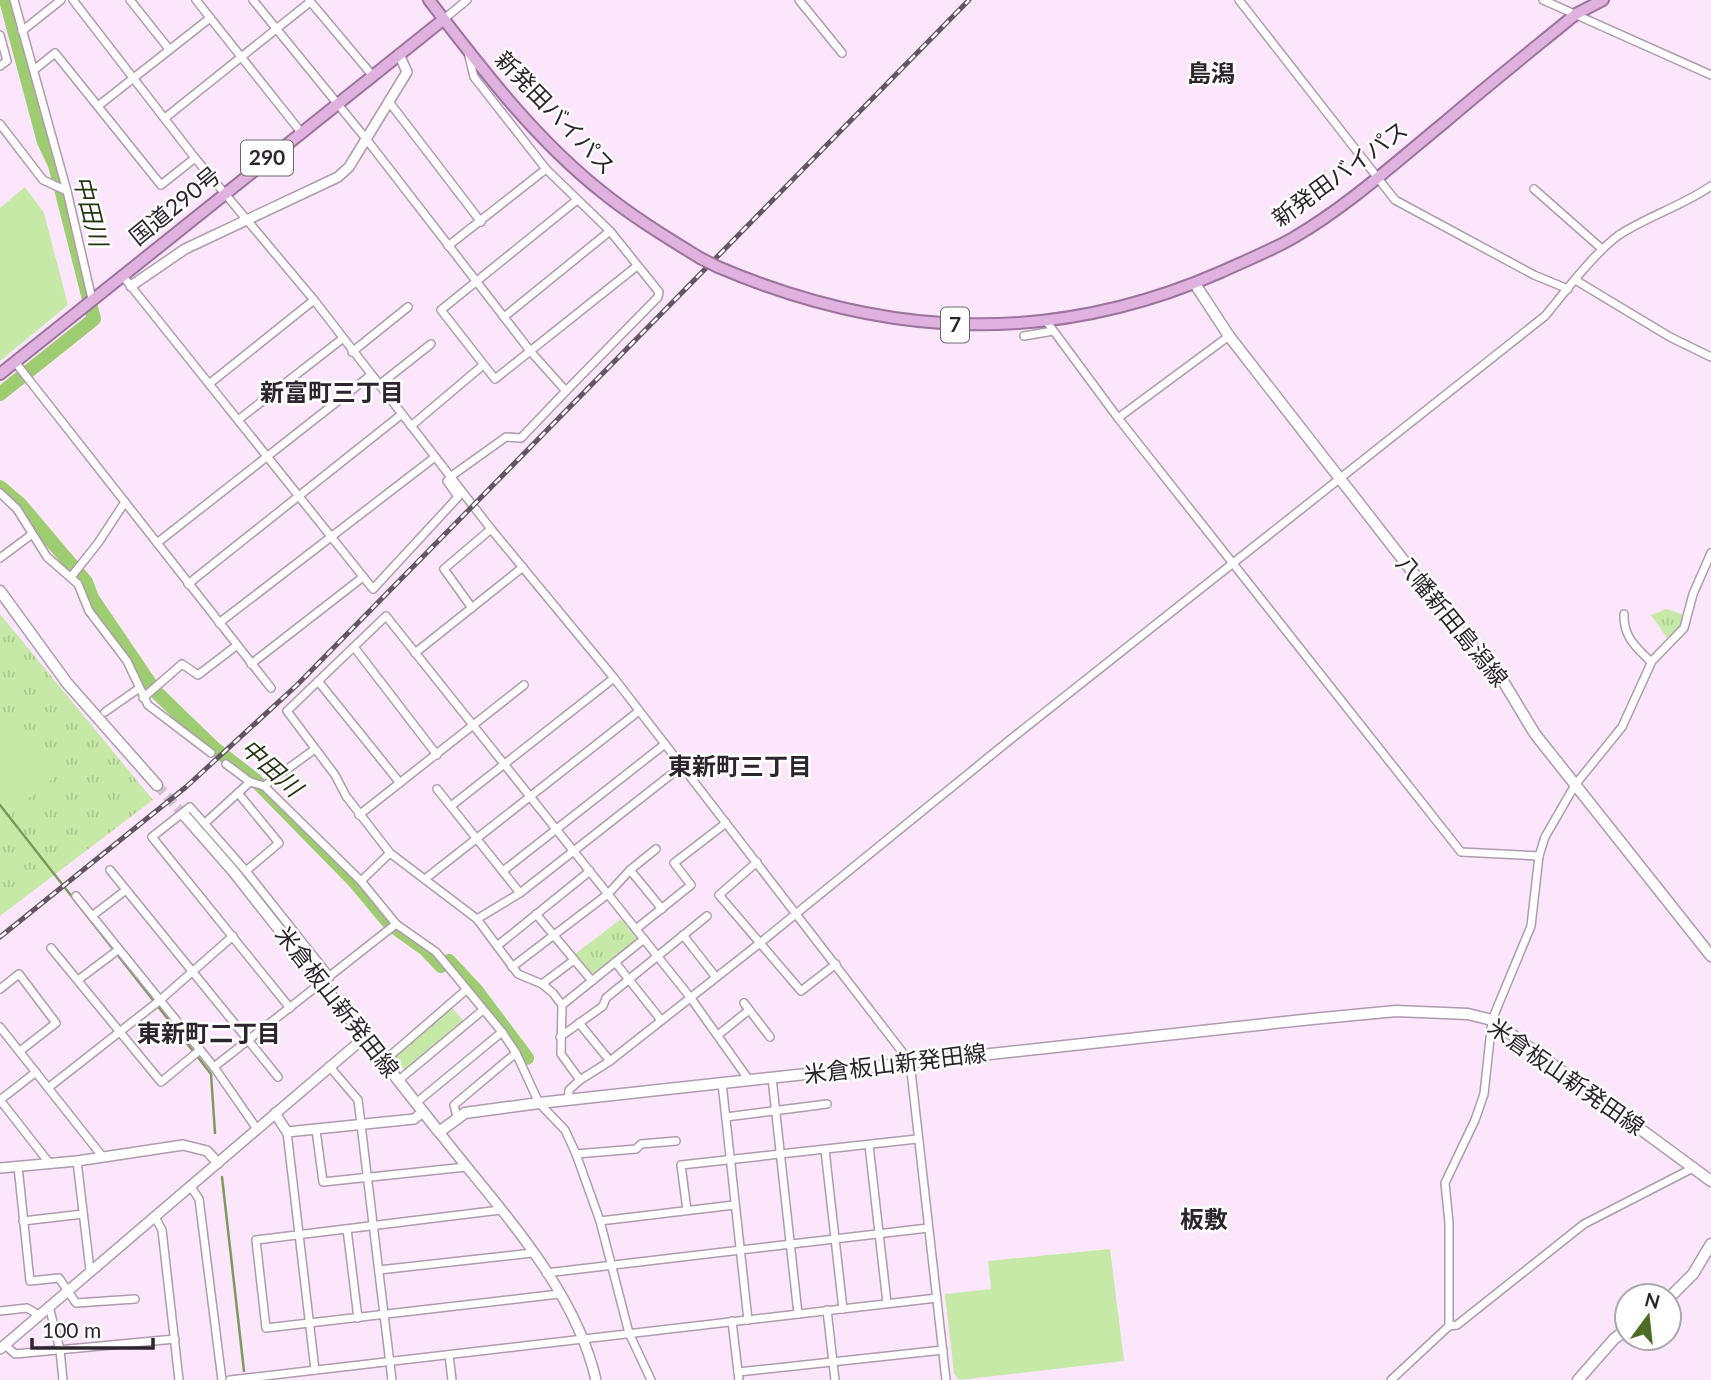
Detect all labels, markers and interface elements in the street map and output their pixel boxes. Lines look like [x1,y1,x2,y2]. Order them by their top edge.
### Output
street label: 新発田バイパス [490,45,622,180]
district label: 島潟 [1187,58,1235,87]
street label: 新発田バイパス [1266,115,1413,232]
road number: 290 [241,140,293,176]
street label: 国道290号 [123,160,226,250]
water label: 中田川 [69,172,115,252]
road number: 7 [941,308,969,342]
district label: 新富町三丁目 [260,377,404,406]
street label: 八幡新田島潟線 [1391,549,1514,692]
water label: 中田川 [236,732,311,804]
district label: 東新町三丁目 [668,751,812,780]
street label: 米倉板山新発田線 [270,920,405,1083]
street label: 米倉板山新発田線 [1483,1012,1650,1140]
district label: 東新町二丁目 [137,1018,281,1047]
street label: 米倉板山新発田線 [802,1038,988,1088]
district label: 板敷 [1180,1204,1228,1233]
north arrow [1613,1282,1683,1352]
text: N [1642,1287,1663,1313]
scale bar [32,1306,152,1350]
text: 100 m [42,1317,101,1342]

